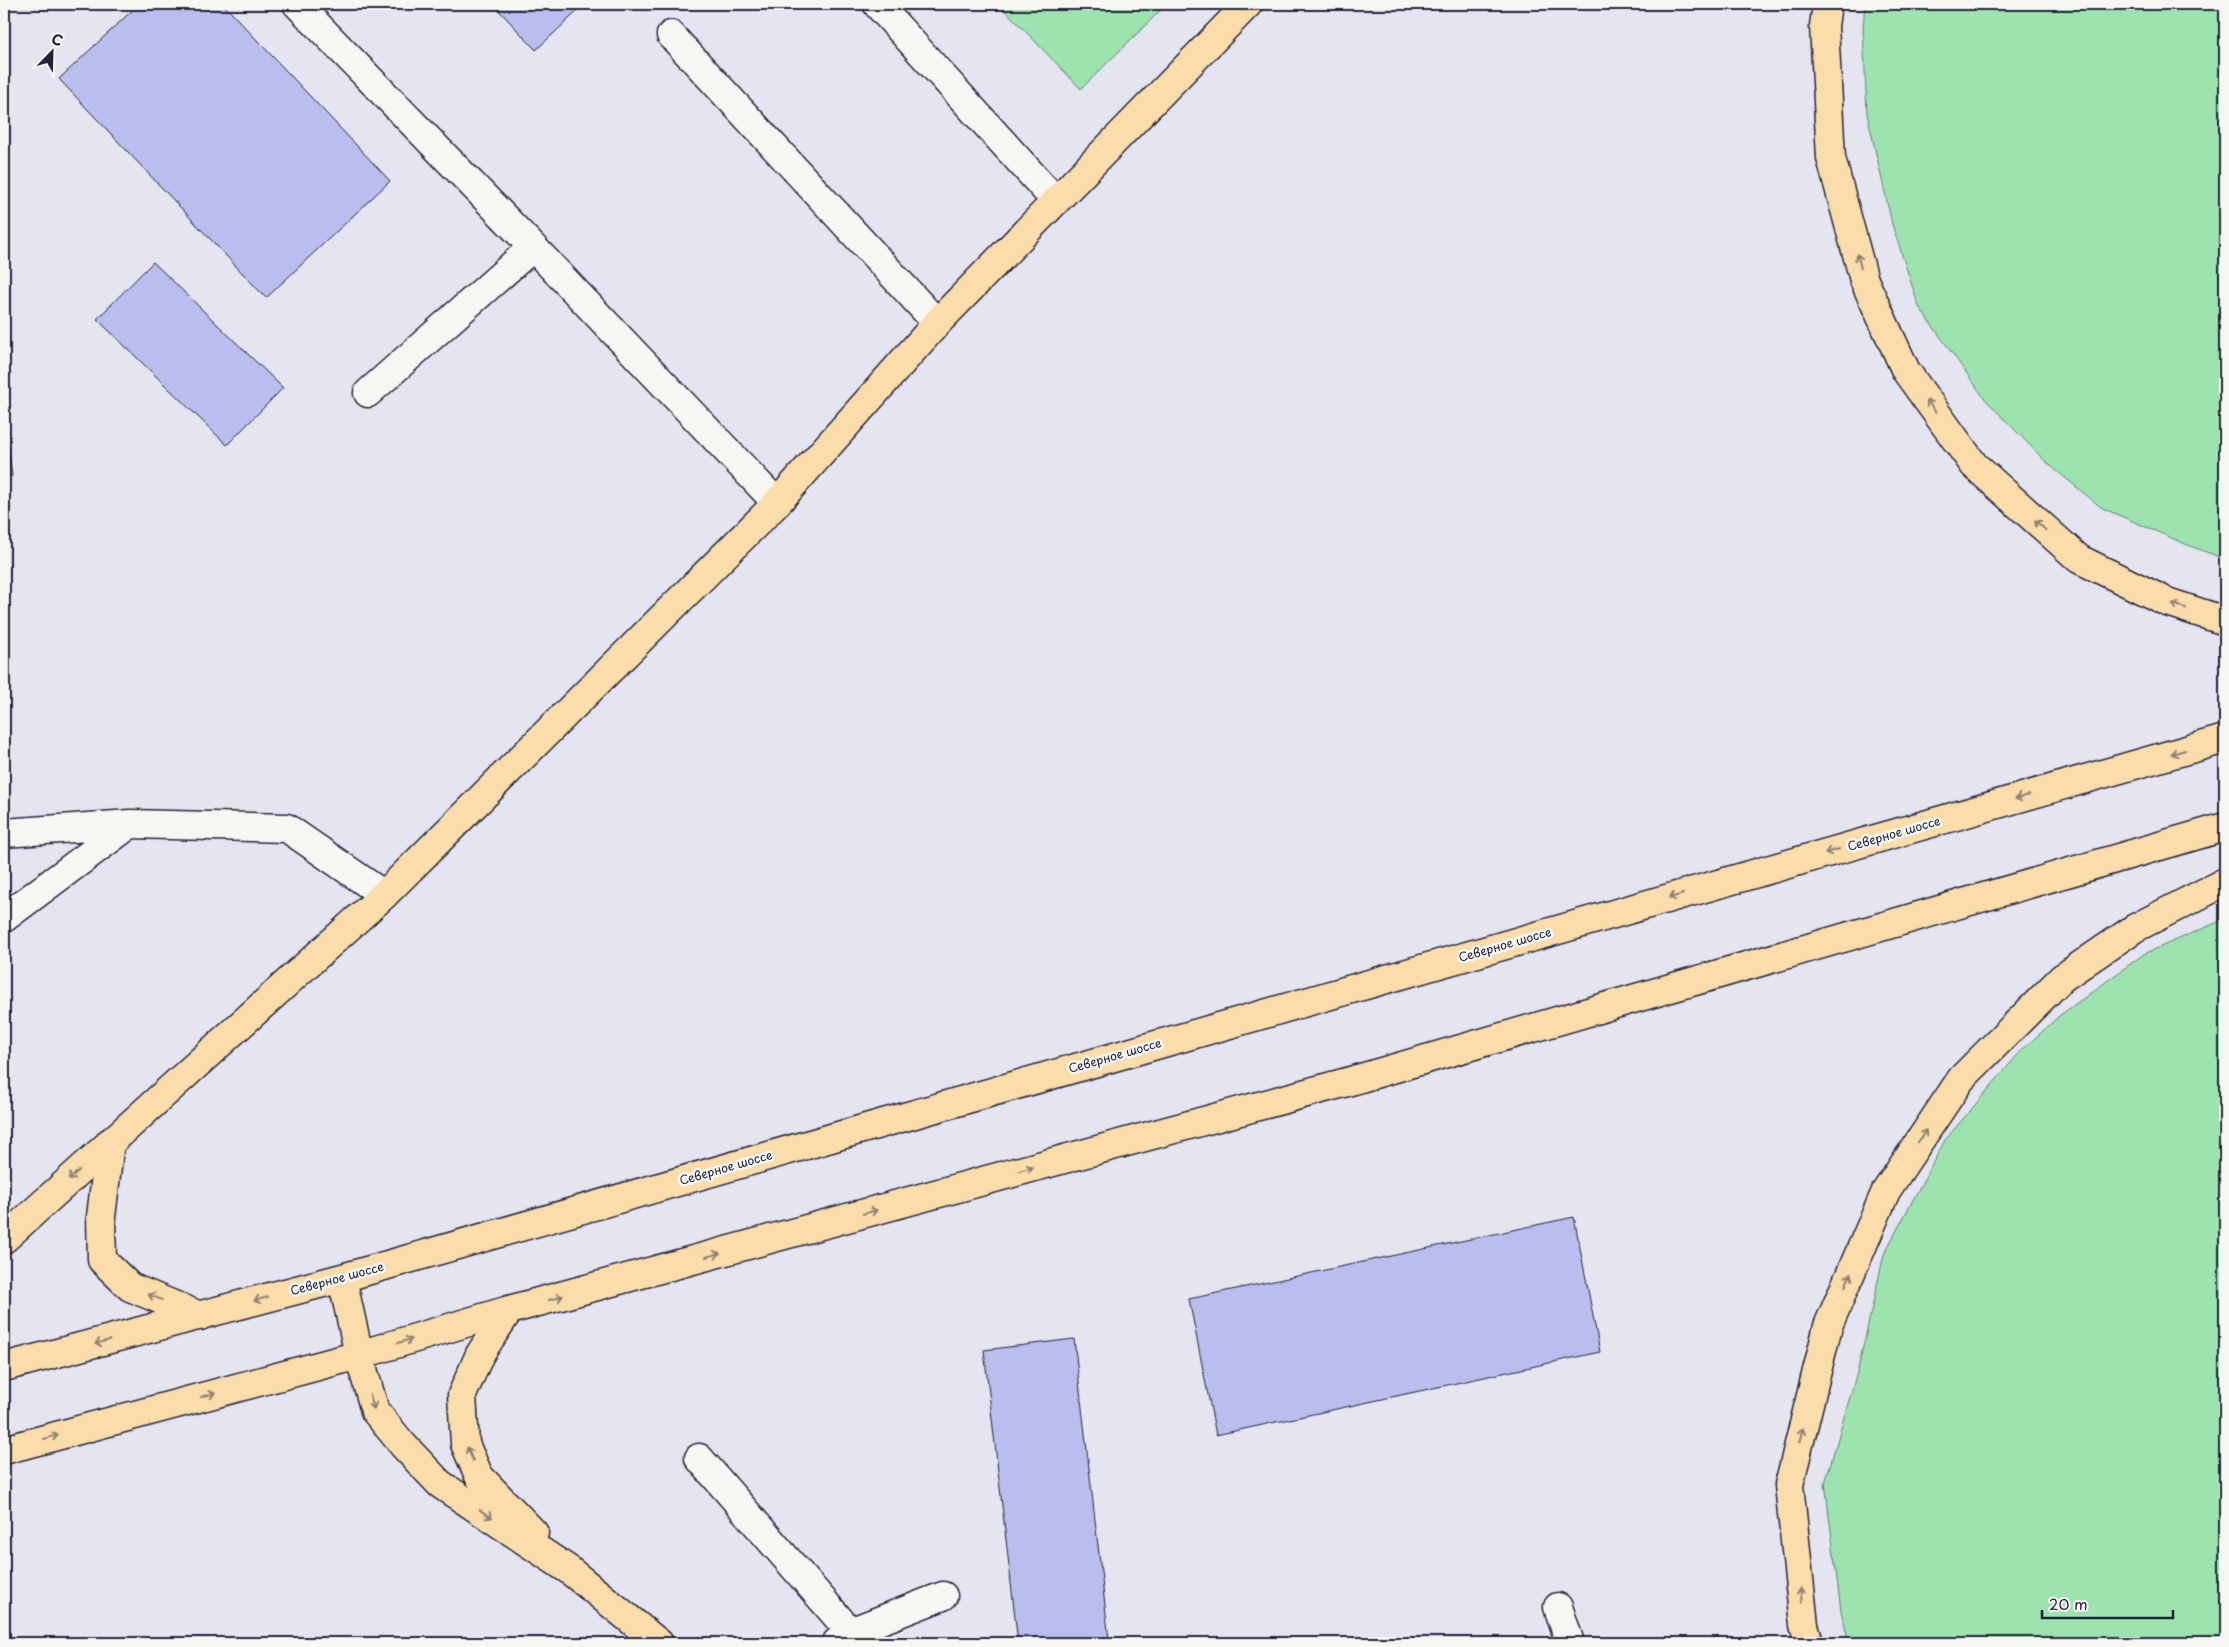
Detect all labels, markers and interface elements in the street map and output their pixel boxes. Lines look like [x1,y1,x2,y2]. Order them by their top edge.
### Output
north arrow [28,28,78,78]
text: С [48,28,66,51]
one-way arrow [1853,254,1863,270]
one-way arrow [1926,399,1936,413]
one-way arrow [2034,519,2047,530]
one-way arrow [2172,601,2187,610]
one-way arrow [2171,748,2187,758]
one-way arrow [2015,793,2031,802]
street label: Северное шоссе [1845,811,1942,855]
one-way arrow [1825,847,1841,857]
one-way arrow [1668,892,1684,901]
street label: Северное шоссе [1456,922,1553,966]
street label: Северное шоссе [1066,1033,1163,1077]
one-way arrow [1918,1130,1928,1144]
street label: Северное шоссе [677,1145,774,1189]
one-way arrow [1018,1164,1034,1173]
one-way arrow [67,1169,80,1181]
one-way arrow [861,1207,877,1216]
one-way arrow [704,1249,720,1259]
street label: Северное шоссе [288,1257,385,1299]
one-way arrow [1843,1273,1853,1288]
one-way arrow [148,1292,163,1302]
one-way arrow [548,1292,564,1302]
one-way arrow [254,1295,270,1305]
one-way arrow [397,1335,413,1345]
one-way arrow [95,1337,111,1347]
one-way arrow [199,1390,215,1399]
one-way arrow [368,1393,377,1409]
one-way arrow [1797,1428,1806,1444]
one-way arrow [42,1432,58,1441]
one-way arrow [464,1447,474,1462]
one-way arrow [478,1509,492,1519]
scale bar [2042,1587,2173,1619]
one-way arrow [1796,1588,1806,1604]
text: 20 m [2049,1592,2088,1615]

